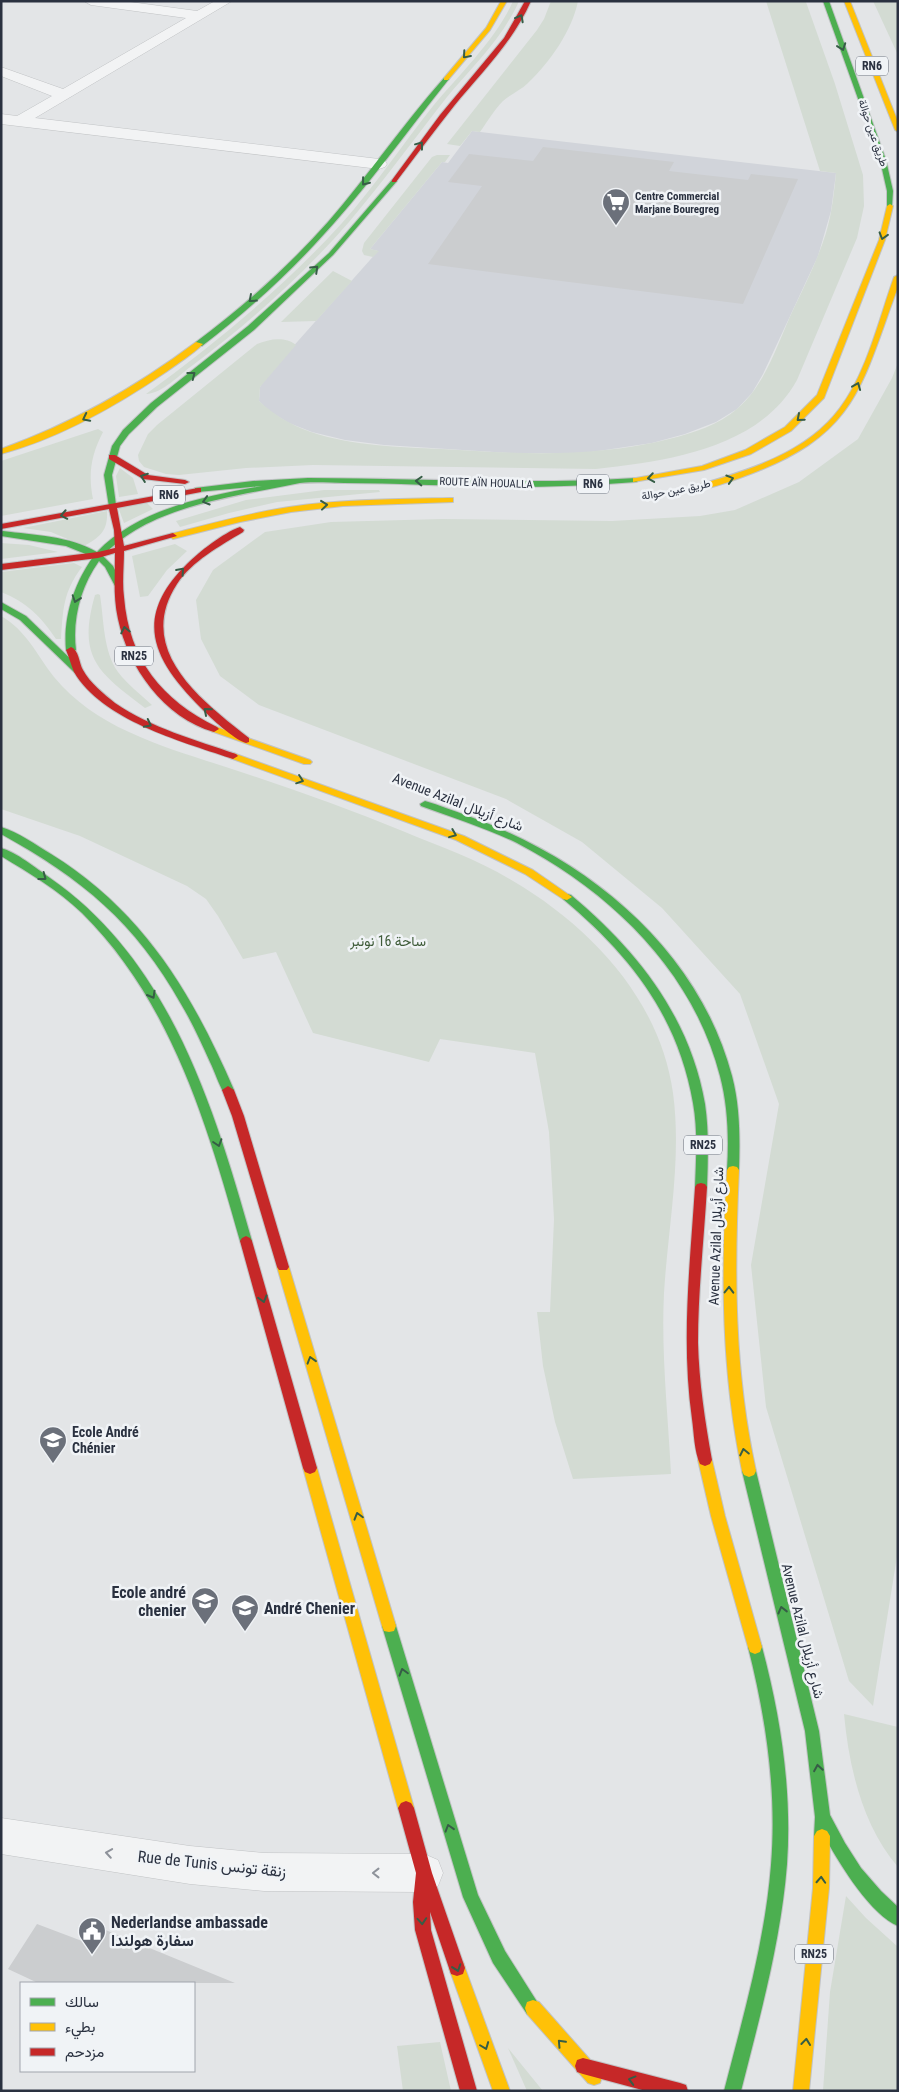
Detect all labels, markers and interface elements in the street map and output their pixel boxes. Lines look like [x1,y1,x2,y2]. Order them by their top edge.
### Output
one-way arrow [514,14,524,23]
one-way arrow [836,42,846,51]
one-way arrow [463,50,472,59]
road number: RN6 [856,56,888,76]
street label: طريق عين حوالة [855,98,891,168]
one-way arrow [414,141,423,151]
one-way arrow [362,176,370,185]
supermarket icon: Centre Commercial Marjane Bouregreg [601,187,631,226]
place label: Centre Commercial Marjane Bouregreg [635,190,720,216]
one-way arrow [879,231,889,240]
one-way arrow [310,266,319,275]
one-way arrow [249,293,258,302]
one-way arrow [186,372,195,380]
one-way arrow [850,382,861,391]
one-way arrow [82,411,91,422]
one-way arrow [797,413,806,422]
one-way arrow [140,473,148,483]
one-way arrow [647,473,656,483]
road number: RN6 [577,474,609,494]
one-way arrow [725,474,733,484]
street label: ROUTE AÏN HOUALLA [439,475,534,491]
one-way arrow [415,476,423,487]
street label: طريق عين حوالة [640,477,712,503]
road number: RN6 [153,486,185,504]
one-way arrow [202,495,211,505]
one-way arrow [320,500,328,511]
one-way arrow [60,509,69,519]
one-way arrow [176,568,185,577]
one-way arrow [72,594,82,602]
one-way arrow [120,626,131,635]
road number: RN25 [115,646,153,666]
one-way arrow [204,708,213,717]
one-way arrow [143,718,152,728]
street label: Avenue Azilal شارع أزيلال [389,770,526,837]
one-way arrow [295,774,304,784]
one-way arrow [448,828,457,839]
one-way arrow [37,871,46,879]
park label: ساحة 16 نونبر [349,933,426,950]
one-way arrow [146,989,156,998]
road number: RN25 [684,1136,722,1154]
one-way arrow [212,1138,222,1147]
street label: Avenue Azilal شارع أزيلال [706,1166,729,1306]
one-way arrow [724,1286,734,1294]
one-way arrow [258,1294,268,1303]
one-way arrow [307,1356,317,1365]
place label: Ecole André Chénier [72,1424,139,1456]
school or university icon: Ecole André Chénier [38,1425,68,1464]
one-way arrow [739,1447,750,1456]
one-way arrow [353,1512,363,1520]
street label: Avenue Azilal شارع أزيلال [776,1562,828,1701]
place label: Ecole andré chenier [111,1583,186,1620]
school or university icon: Ecole andré chenier [190,1586,220,1625]
school or university icon: André Chenier [230,1593,260,1632]
place label: André Chenier [264,1599,355,1618]
one-way arrow [777,1605,788,1614]
one-way arrow [399,1668,409,1676]
one-way arrow [813,1764,824,1772]
one-way arrow [445,1824,455,1832]
street label: Rue de Tunis زنقة تونس [137,1847,287,1882]
one-way arrow [105,1848,114,1858]
one-way arrow [371,1868,379,1878]
one-way arrow [816,1876,826,1884]
place label: Nederlandse ambassade سفارة هولندا [111,1913,268,1951]
public building icon: Nederlandse ambassade سفارة هولندا [77,1916,107,1955]
one-way arrow [416,1917,427,1925]
road number: RN25 [795,1945,833,1964]
one-way arrow [451,1964,461,1972]
legend [20,1982,195,2072]
text: سالك [65,1993,99,2011]
text: بطيء [65,2018,95,2040]
one-way arrow [800,2038,811,2046]
one-way arrow [558,2039,567,2048]
one-way arrow [479,2041,489,2050]
text: مزدحم [65,2043,104,2062]
one-way arrow [628,2075,637,2086]

